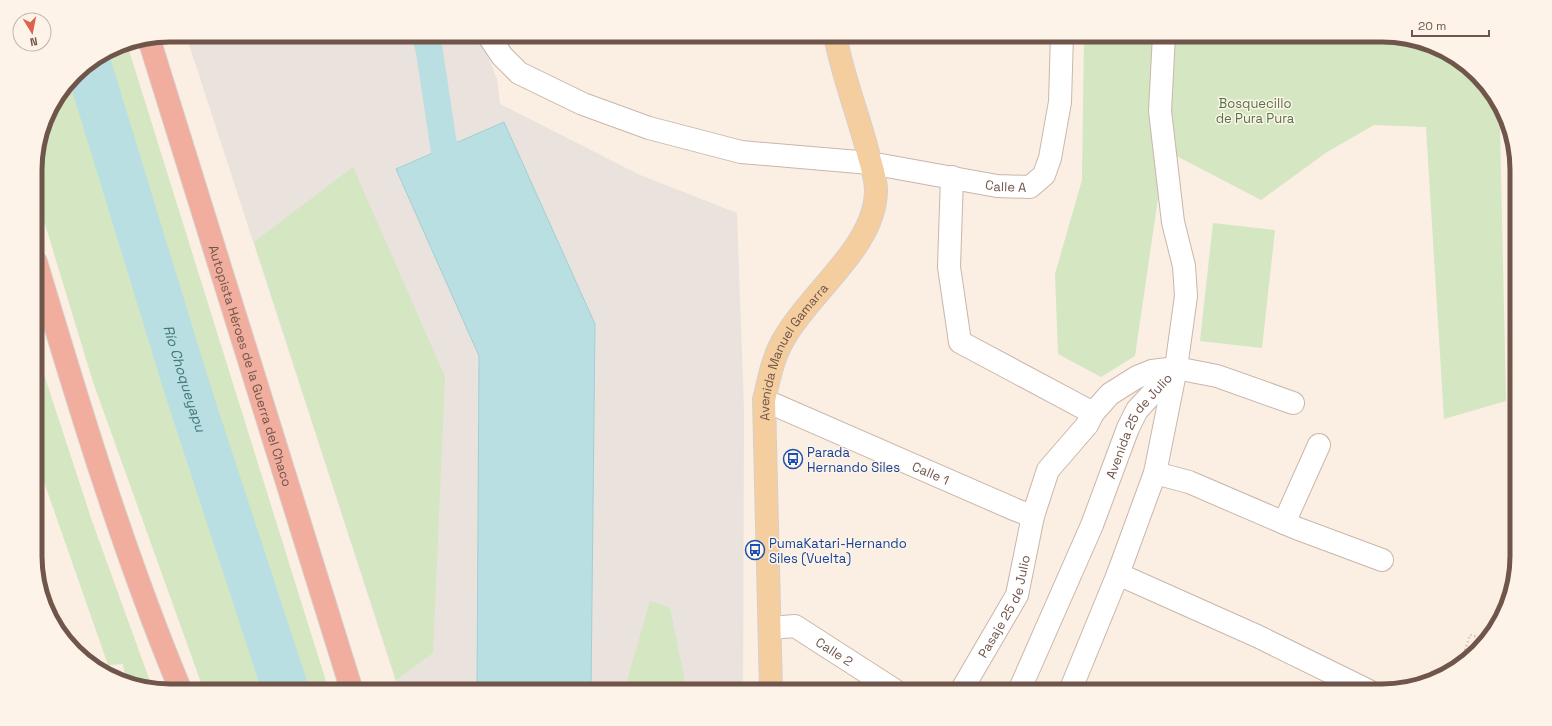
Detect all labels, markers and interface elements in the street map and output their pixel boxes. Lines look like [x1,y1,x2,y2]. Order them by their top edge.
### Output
north arrow [12,12,52,52]
scale bar [1412,12,1489,38]
text: 20 m [1418,18,1446,34]
text: N [29,34,39,49]
park label: Bosquecillo de Pura Pura [1216,95,1295,127]
street label: Calle A [984,176,1027,195]
street label: Autopista Héroes de la Guerra del Chaco [205,243,296,488]
street label: Avenida Manuel Gamarra [755,279,832,421]
water label: Río Choqueyapu [159,323,210,436]
street label: Avenida 25 de Julio [1101,369,1176,481]
place label: Parada Hernando Siles [807,444,900,476]
bus stop icon: Parada Hernando Siles [782,448,804,470]
street label: Calle 1 [910,457,952,488]
place label: PumaKatari-Hernando Siles (Vuelta) [769,535,907,567]
bus stop icon: PumaKatari-Hernando Siles (Vuelta) [744,539,766,561]
street label: Pasaje 25 de Julio [974,553,1033,661]
street label: Calle 2 [813,633,856,670]

